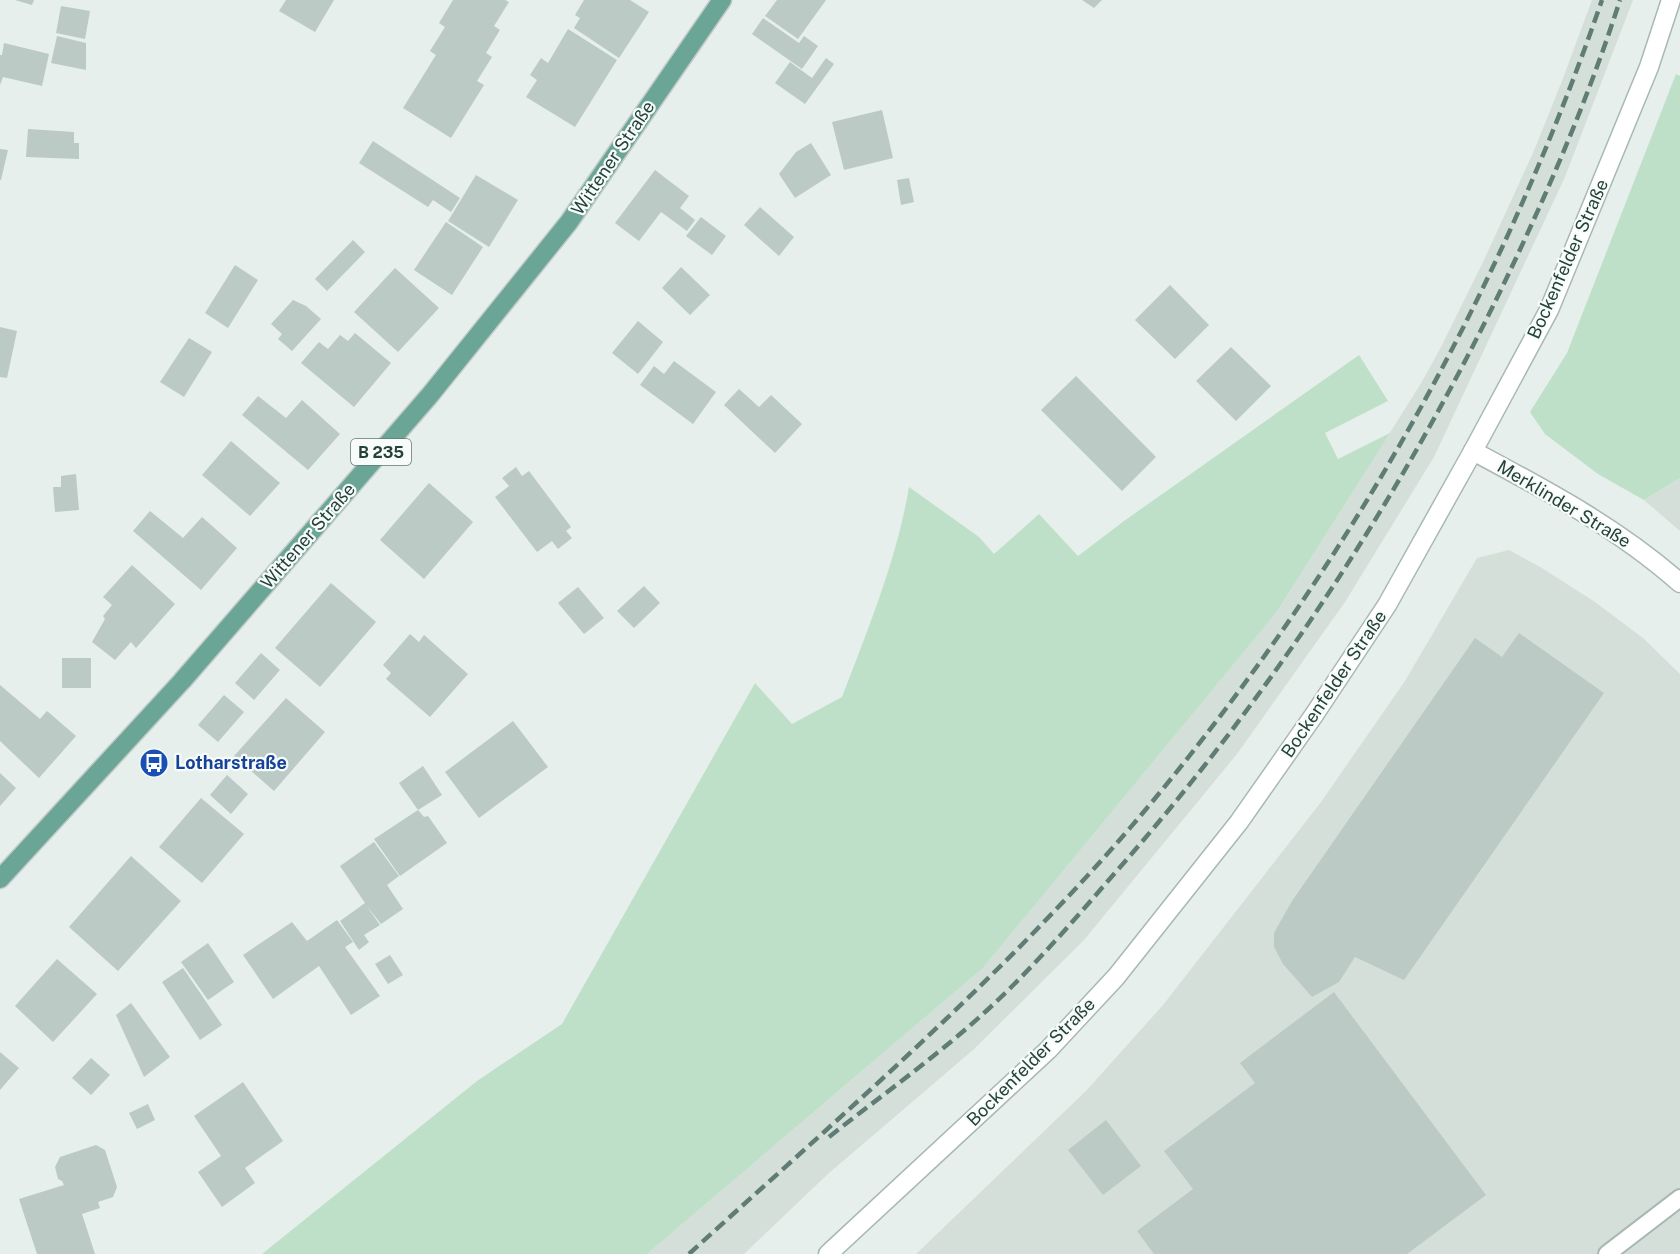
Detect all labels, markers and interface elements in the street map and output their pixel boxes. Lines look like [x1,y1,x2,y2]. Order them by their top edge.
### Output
street label: Wittener Straße [567,97,658,219]
street label: Bockenfelder Straße [1523,176,1612,342]
road number: B 235 [351,439,411,465]
street label: Merklinder Straße [1494,455,1635,552]
street label: Wittener Straße [256,479,359,593]
street label: Bockenfelder Straße [1277,606,1391,761]
bus stop icon: Lotharstraße [138,747,170,779]
place label: Lotharstraße [175,752,287,773]
street label: Bockenfelder Straße [962,993,1099,1130]

